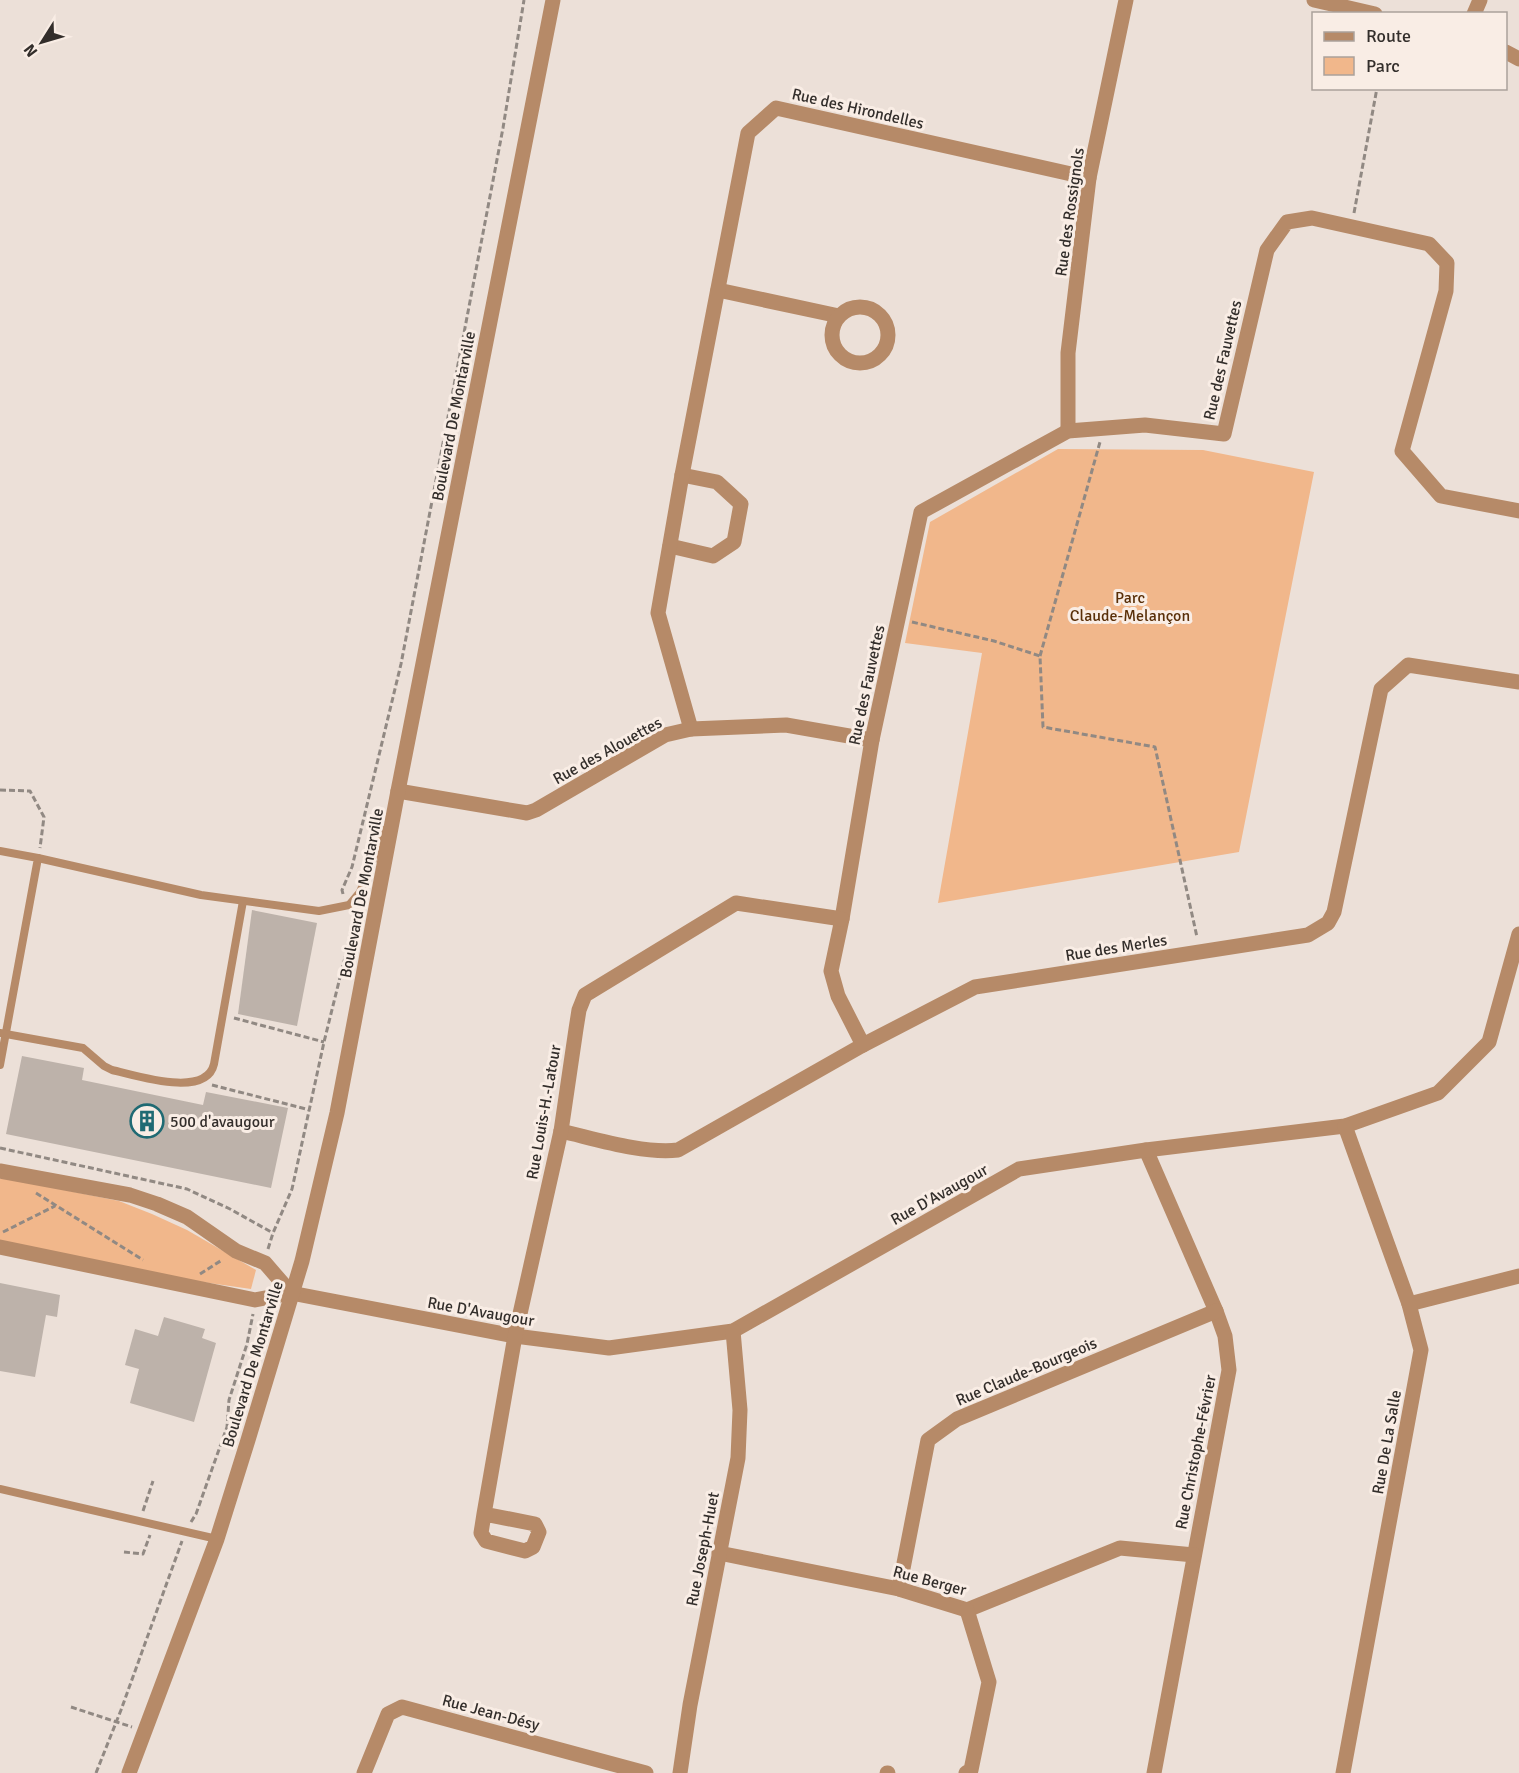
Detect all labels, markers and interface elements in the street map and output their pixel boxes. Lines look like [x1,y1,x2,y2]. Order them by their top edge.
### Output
north arrow [12,12,72,72]
legend [1312,12,1507,90]
text: Route [1366,25,1411,47]
text: N [19,40,42,61]
text: Parc [1366,55,1400,77]
street label: Rue des Hirondelles [790,84,926,134]
street label: Rue des Rossignols [1051,146,1089,278]
street label: Rue des Fauvettes [1199,298,1246,422]
street label: Boulevard De Montarville [428,330,480,503]
park label: Parc Claude-Melançon [1070,588,1190,626]
street label: Rue des Fauvettes [844,623,889,747]
street label: Rue des Alouettes [549,713,666,789]
street label: Boulevard De Montarville [336,807,388,980]
street label: Rue des Merles [1064,930,1169,966]
street label: Rue Louis-H.-Latour [522,1043,566,1181]
building icon: 500 d'avaugour [129,1103,165,1139]
place label: 500 d'avaugour [170,1112,275,1132]
street label: Rue D'Avaugour [887,1160,992,1230]
street label: Boulevard De Montarville [218,1279,288,1450]
street label: Rue D'Avaugour [426,1293,536,1331]
street label: Rue Claude-Bourgeois [953,1333,1100,1411]
street label: Rue Christophe-Février [1171,1373,1221,1531]
street label: Rue De La Salle [1368,1389,1406,1496]
street label: Rue Joseph-Huet [682,1490,724,1608]
street label: Rue Berger [891,1562,969,1600]
street label: Rue Jean-Désy [440,1690,542,1736]

